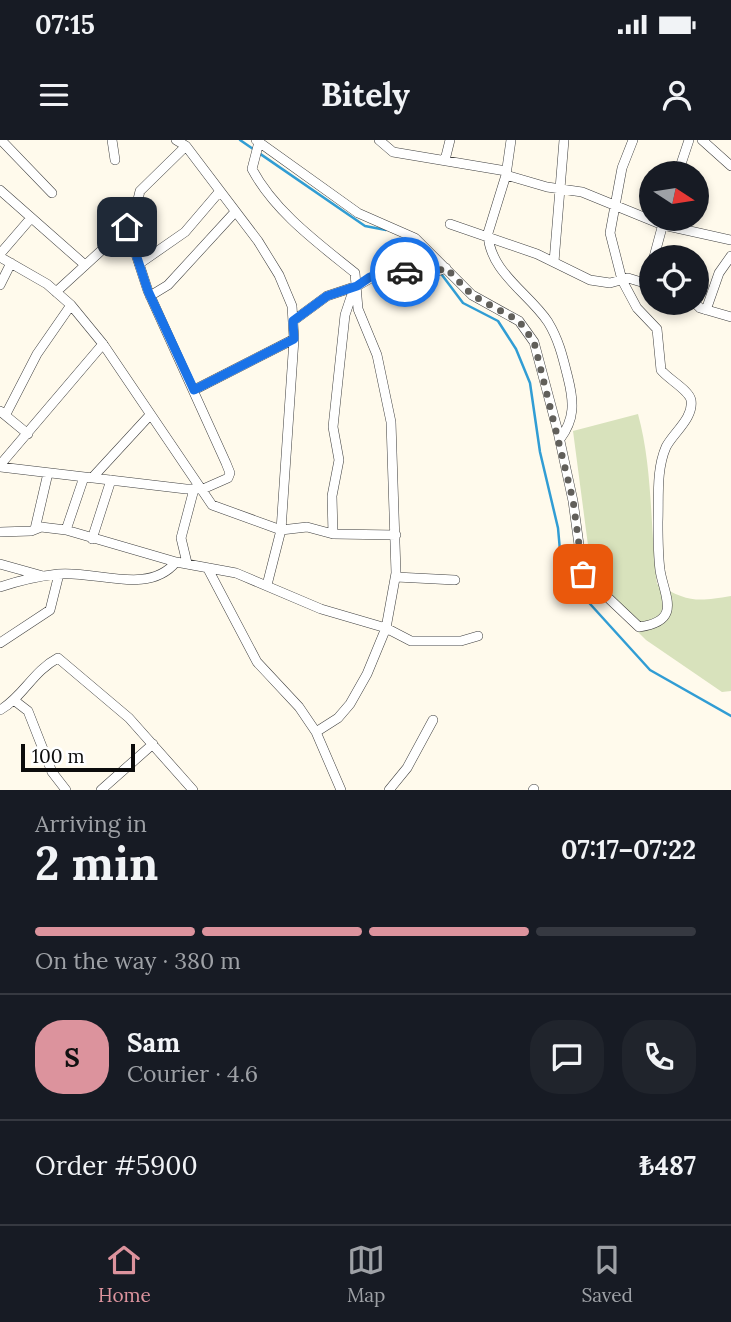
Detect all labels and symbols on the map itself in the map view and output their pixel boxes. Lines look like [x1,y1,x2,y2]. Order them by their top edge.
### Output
north arrow [639,161,709,231]
pin [97,197,157,257]
courier [370,237,440,307]
pin [553,544,613,604]
scale bar [21,741,135,773]

